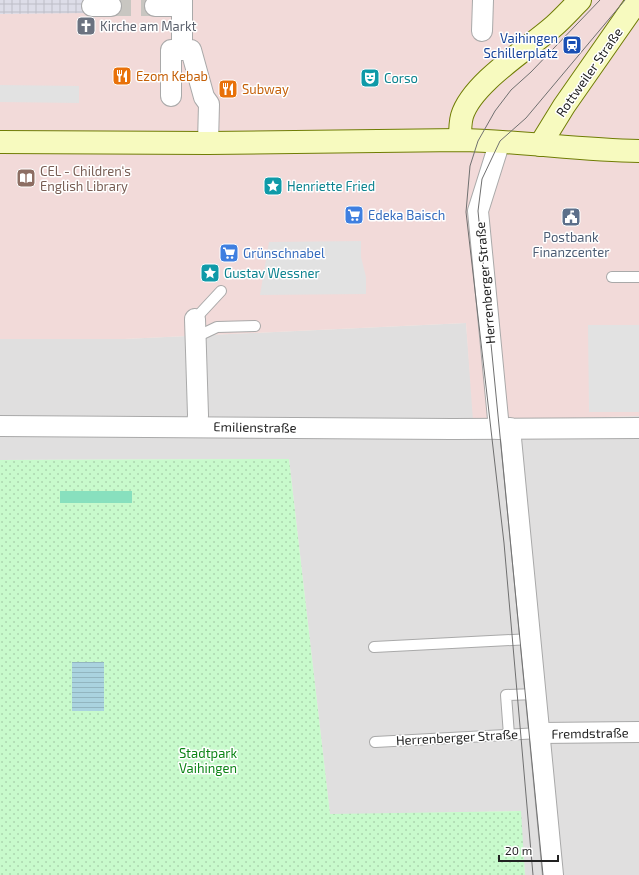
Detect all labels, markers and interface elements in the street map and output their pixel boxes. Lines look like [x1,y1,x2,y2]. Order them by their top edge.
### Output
church icon: Kirche am Markt [75,15,97,37]
place label: Kirche am Markt [100,18,197,34]
street label: Rottweiler Straße [552,24,626,120]
place label: Vaihingen Schillerplatz [484,30,558,61]
station icon: Vaihingen Schillerplatz [561,34,583,56]
restaurant icon: Ezom Kebab [111,65,133,87]
theatre icon: Corso [359,67,381,89]
place label: Ezom Kebab [136,68,208,84]
place label: Corso [384,70,418,86]
restaurant icon: Subway [217,78,239,100]
place label: Subway [242,81,289,97]
place label: CEL - Children‘s English Library [40,163,131,194]
library icon: CEL - Children‘s English Library [15,167,37,189]
place icon: Henriette Fried [262,175,284,197]
place label: Henriette Fried [287,178,375,194]
supermarket icon: Edeka Baisch [343,204,365,226]
public building icon: Postbank Finanzcenter [560,206,582,228]
place label: Edeka Baisch [368,207,445,223]
street label: Herrenberger Straße [472,221,498,345]
place label: Postbank Finanzcenter [532,229,610,260]
supermarket icon: Grünschnabel [218,242,240,264]
place label: Grünschnabel [243,245,325,261]
place icon: Gustav Wessner [199,262,221,284]
place label: Gustav Wessner [224,265,320,281]
street label: Emilienstraße [213,418,297,436]
street label: Fremdstraße [551,724,629,742]
street label: Herrenberger Straße [396,726,519,748]
park label: Stadtpark Vaihingen [179,745,237,776]
scale bar [499,837,558,863]
text: 20 m [505,843,532,857]

